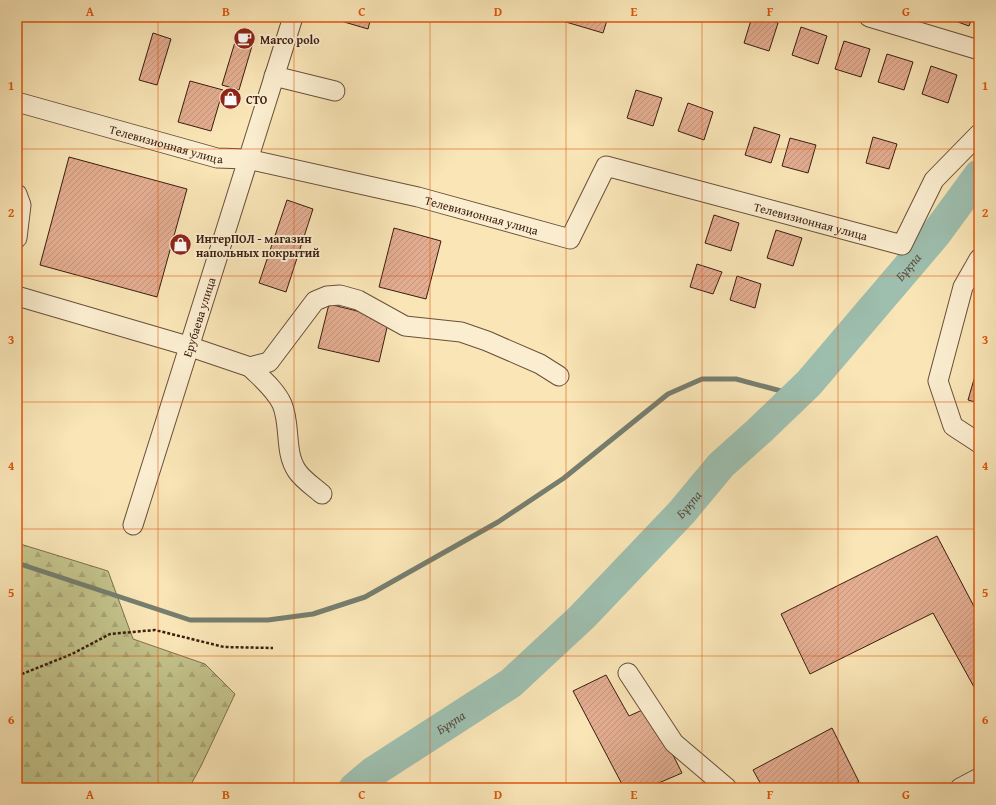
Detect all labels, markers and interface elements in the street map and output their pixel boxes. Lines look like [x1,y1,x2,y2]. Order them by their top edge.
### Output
text: A [86,2,95,21]
text: B [222,2,230,21]
text: C [358,2,366,21]
text: D [494,2,502,21]
text: E [631,2,638,21]
text: F [767,2,774,21]
text: G [902,2,910,21]
cafe icon: Marco polo [232,26,258,52]
place label: Marco polo [260,31,320,48]
text: 1 [8,76,14,95]
text: 1 [982,76,988,95]
shop icon: СТО [217,86,243,112]
place label: СТО [246,91,268,108]
street label: Телевизионная улица [108,120,223,167]
street label: Телевизионная улица [423,191,541,238]
street label: Телевизионная улица [752,197,870,244]
text: 2 [8,203,15,222]
text: 2 [982,203,989,222]
place label: ИнтерПОЛ - магазин напольных покрытий [196,230,320,261]
shop icon: ИнтерПОЛ - магазин напольных покрытий [168,232,194,258]
water label: Бұқпа [890,249,925,285]
street label: Ерубаева улица [178,275,219,359]
text: 3 [8,330,14,349]
text: 3 [982,330,988,349]
text: 4 [8,456,15,475]
text: 4 [982,456,989,475]
water label: Бұқпа [671,486,706,523]
text: 5 [8,583,15,602]
text: 5 [982,583,989,602]
water label: Бұқпа [432,706,469,739]
text: 6 [8,710,15,729]
text: 6 [982,710,989,729]
text: A [86,785,95,804]
text: B [222,785,230,804]
text: C [358,785,366,804]
text: D [494,785,502,804]
text: E [631,785,638,804]
text: F [767,785,774,804]
text: G [902,785,910,804]

